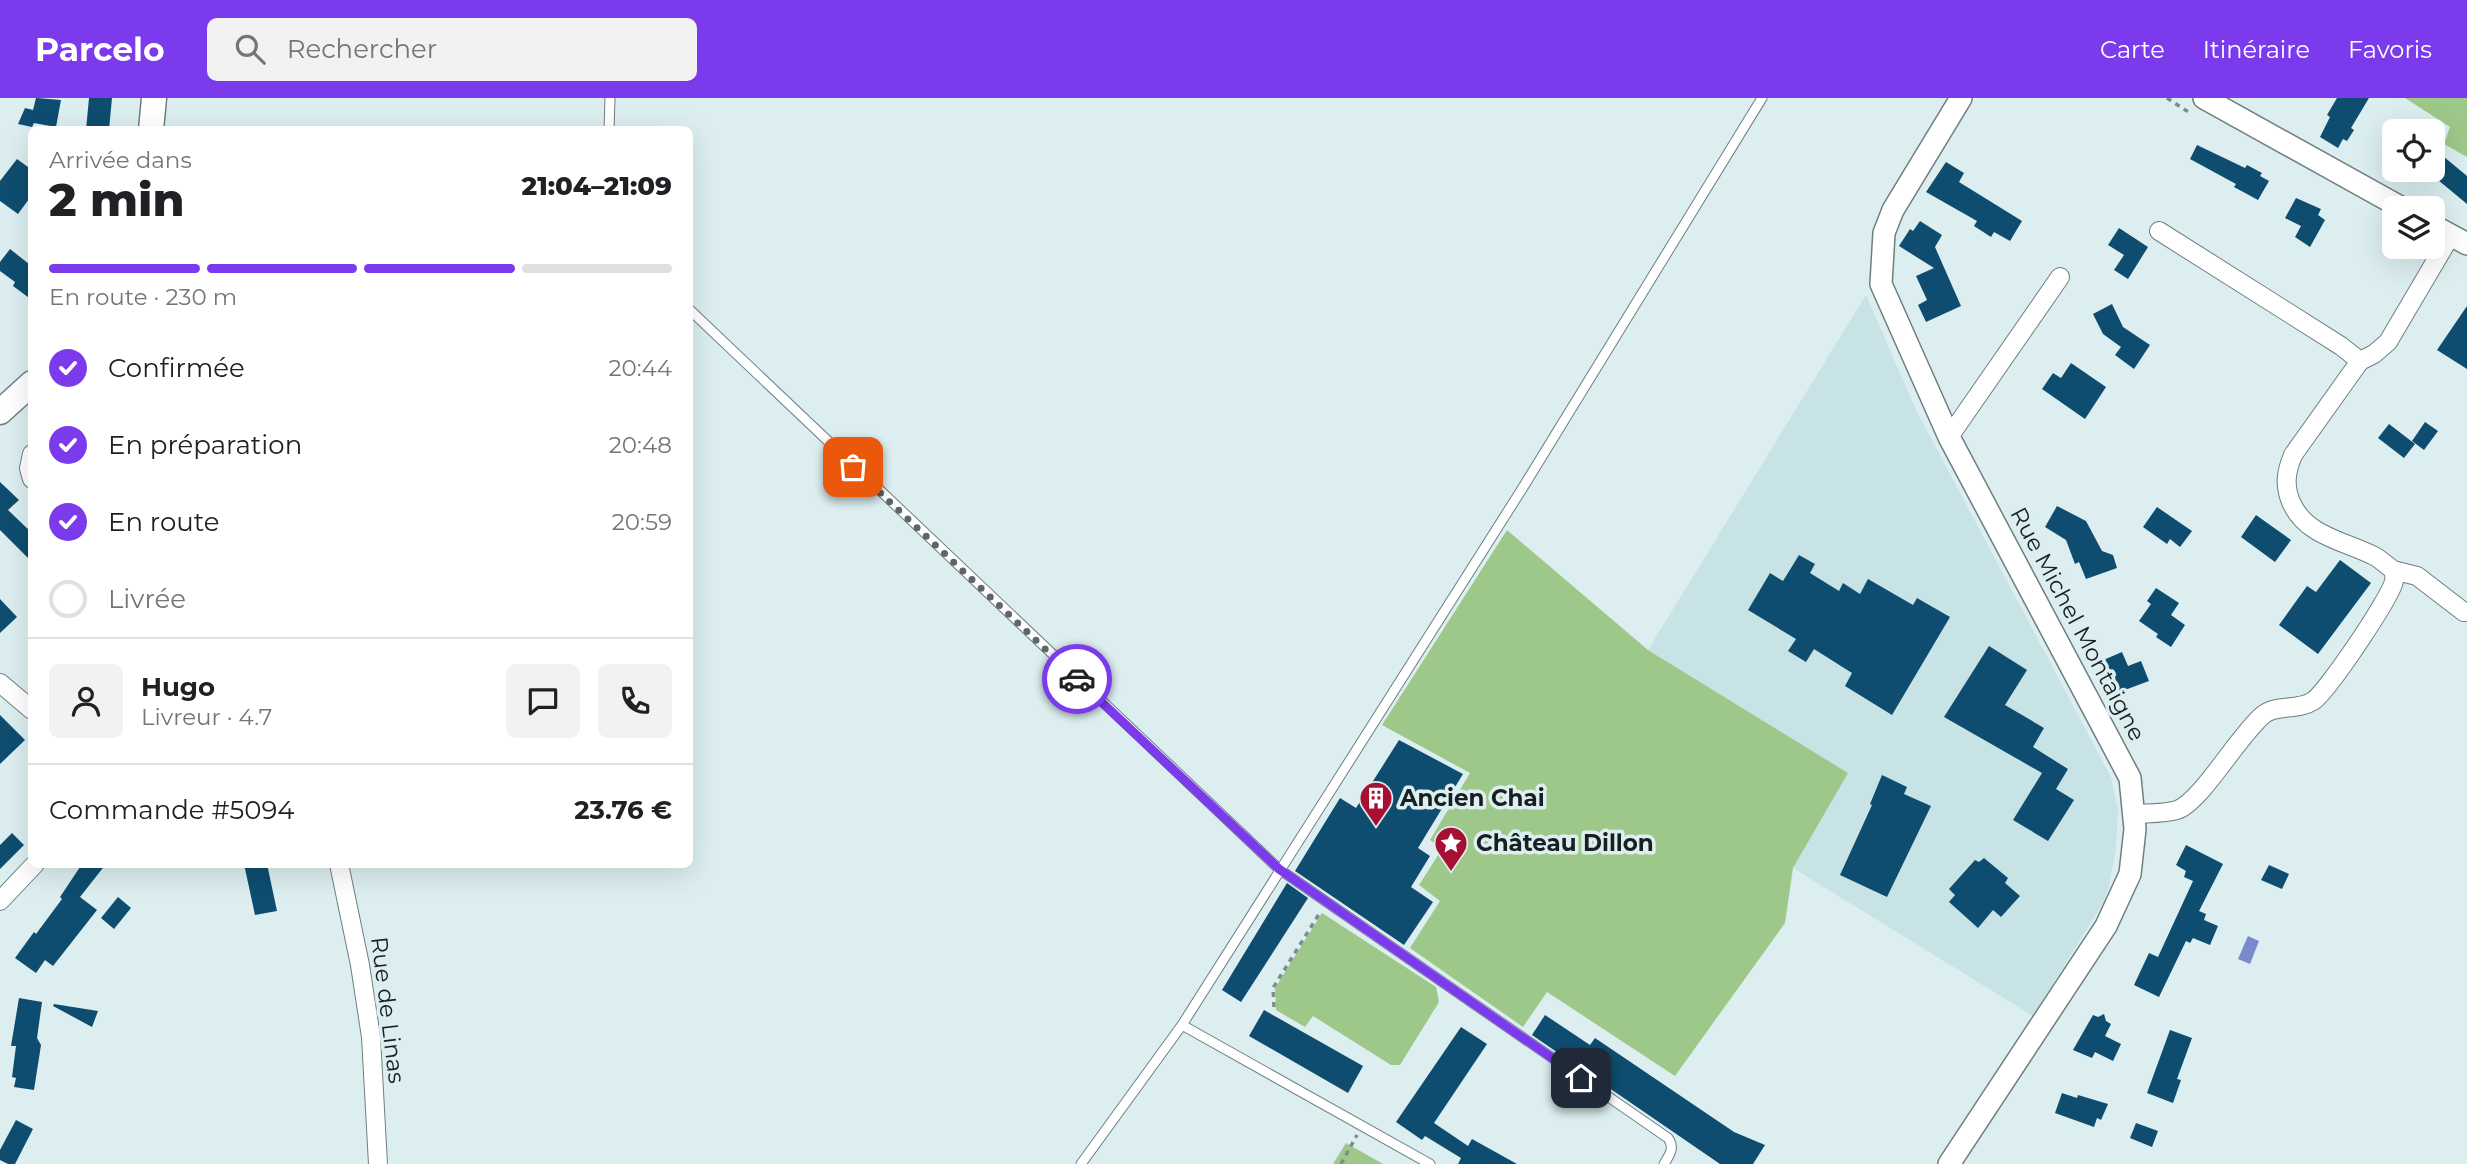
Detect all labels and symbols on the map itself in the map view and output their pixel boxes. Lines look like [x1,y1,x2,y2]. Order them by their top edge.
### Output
pin [823,437,883,497]
street label: Rue Michel Montaigne [2005,502,2151,746]
courier [1042,644,1112,714]
building icon: Ancien Chai [1357,779,1395,828]
place label: Ancien Chai [1399,784,1545,812]
place icon: Château Dillon [1432,824,1470,873]
place label: Château Dillon [1476,829,1654,857]
street label: Rue de Linas [365,935,411,1085]
pin [1551,1048,1611,1108]

